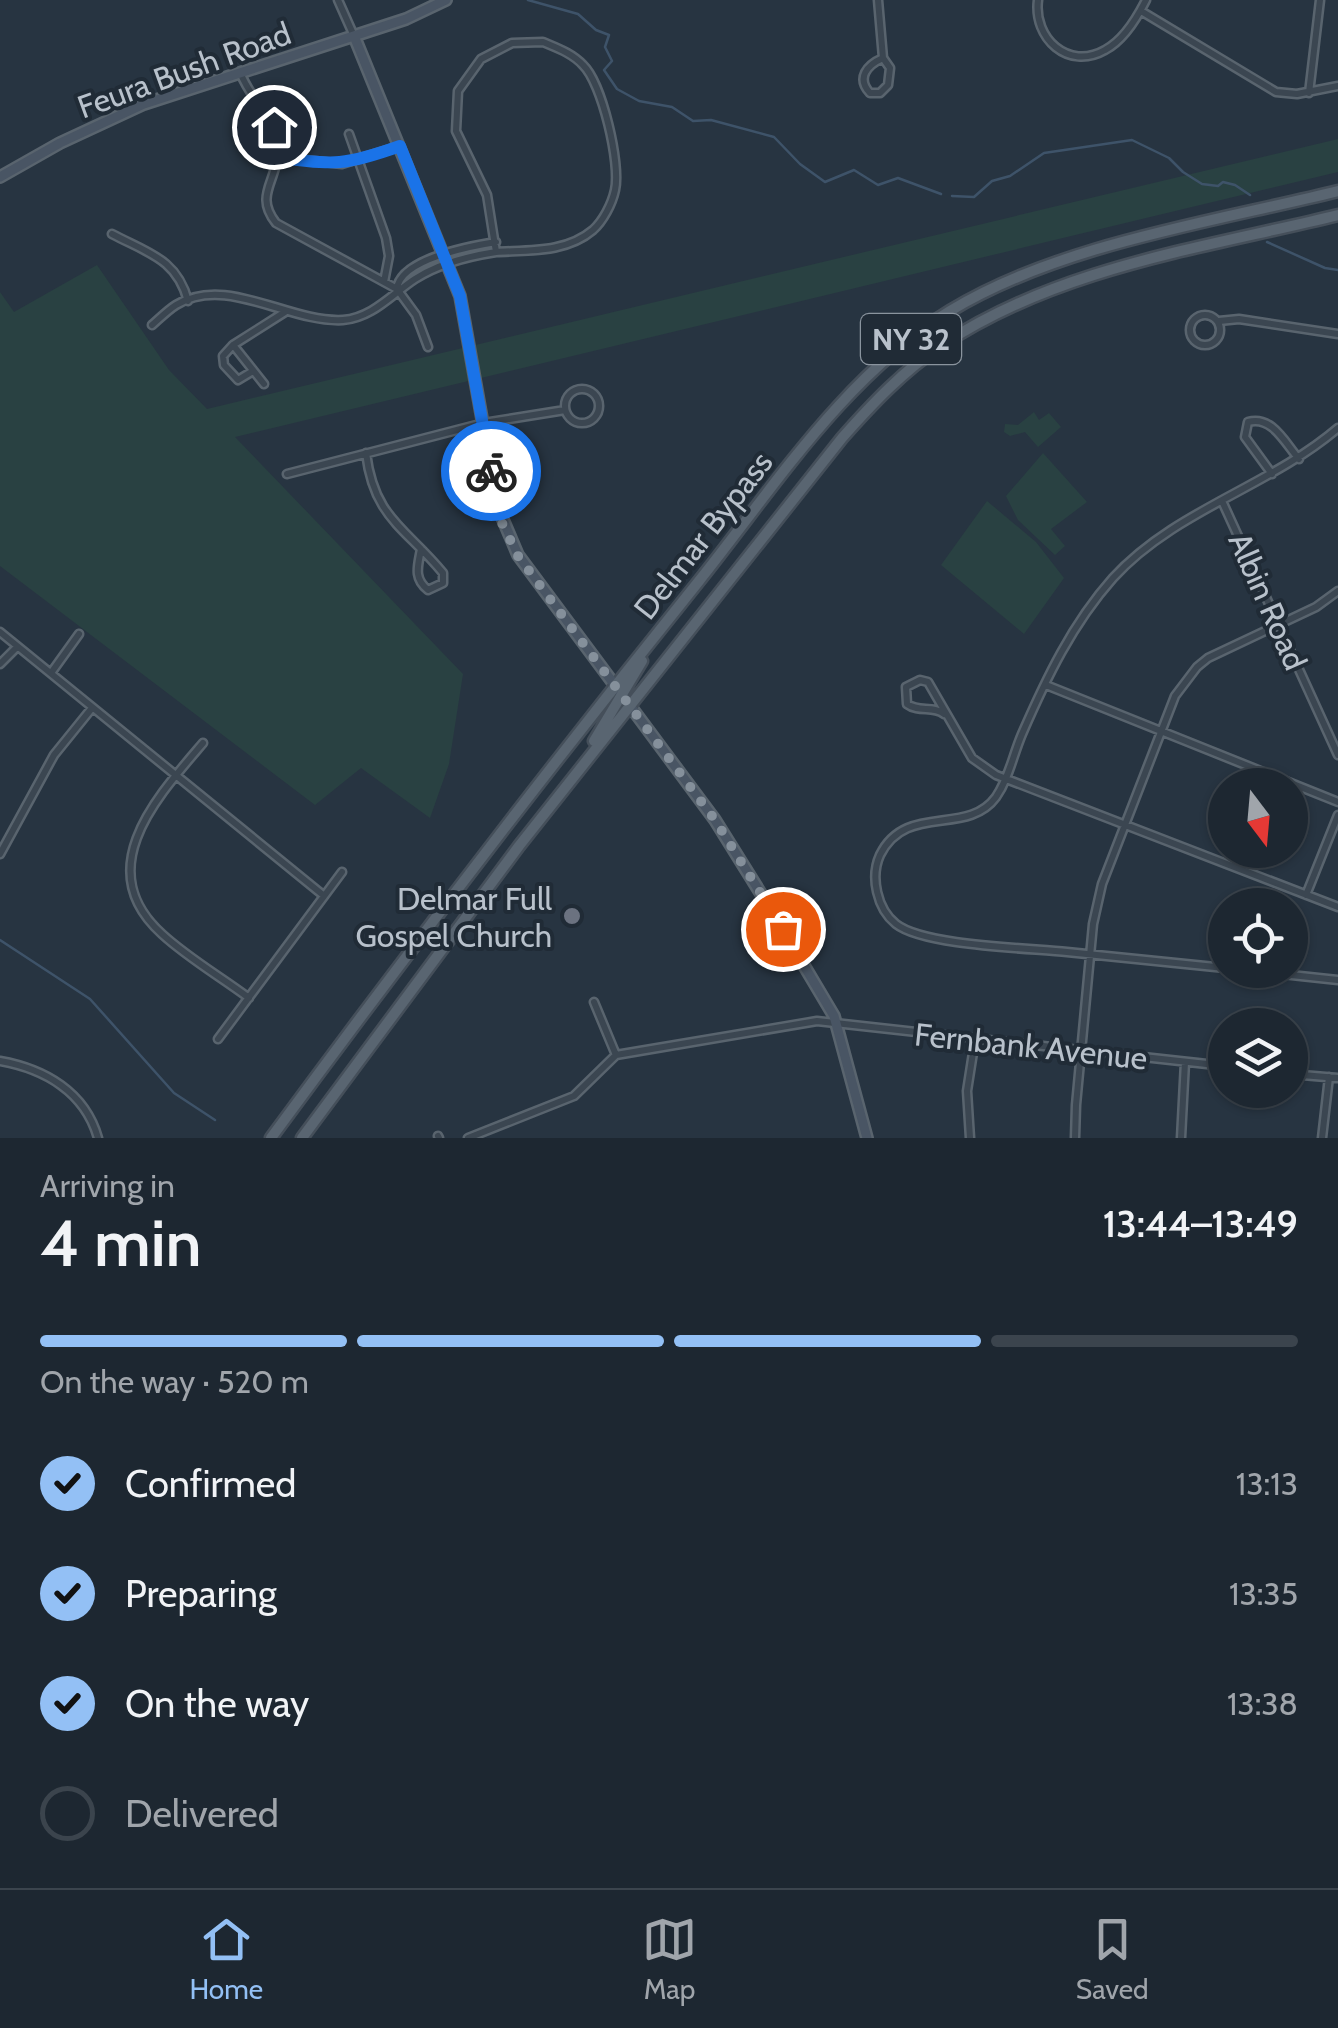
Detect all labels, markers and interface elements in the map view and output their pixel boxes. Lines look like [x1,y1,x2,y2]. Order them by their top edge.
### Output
street label: Feura Bush Road [72,13,296,127]
pin [232,85,317,170]
icon: home [247,100,302,155]
road number: NY 32 [861,314,961,364]
courier [441,421,541,521]
street label: Delmar Bypass [625,443,781,627]
icon: bike [464,444,519,499]
street label: Albin Road [1220,526,1316,676]
north arrow [1208,768,1308,868]
map controls [1208,768,1308,1108]
place label: Delmar Full Gospel Church [355,879,552,955]
pin [741,887,826,972]
button: locate [1208,888,1308,988]
icon: bag [756,902,811,957]
marker: Delmar Full Gospel Church [561,905,583,927]
button: layers [1208,1008,1308,1108]
street label: Fernbank Avenue [913,1014,1149,1078]
text: Arriving in [40,1166,175,1205]
text: 13:44–13:49 [1103,1200,1298,1247]
text: 4 min [40,1203,202,1282]
text: On the way · 520 m [40,1362,309,1401]
icon: check [40,1456,95,1511]
text: Confirmed [125,1460,296,1507]
text: 13:13 [1236,1464,1298,1503]
icon: check [40,1566,95,1621]
text: Preparing [125,1570,277,1617]
text: 13:35 [1229,1574,1298,1613]
icon: check [40,1676,95,1731]
text: On the way [125,1680,309,1727]
text: 13:38 [1227,1684,1298,1723]
text: Delivered [125,1790,279,1837]
tab: Home [189,1912,263,2006]
tab: Map [642,1912,697,2006]
tab: Saved [1076,1912,1149,2006]

